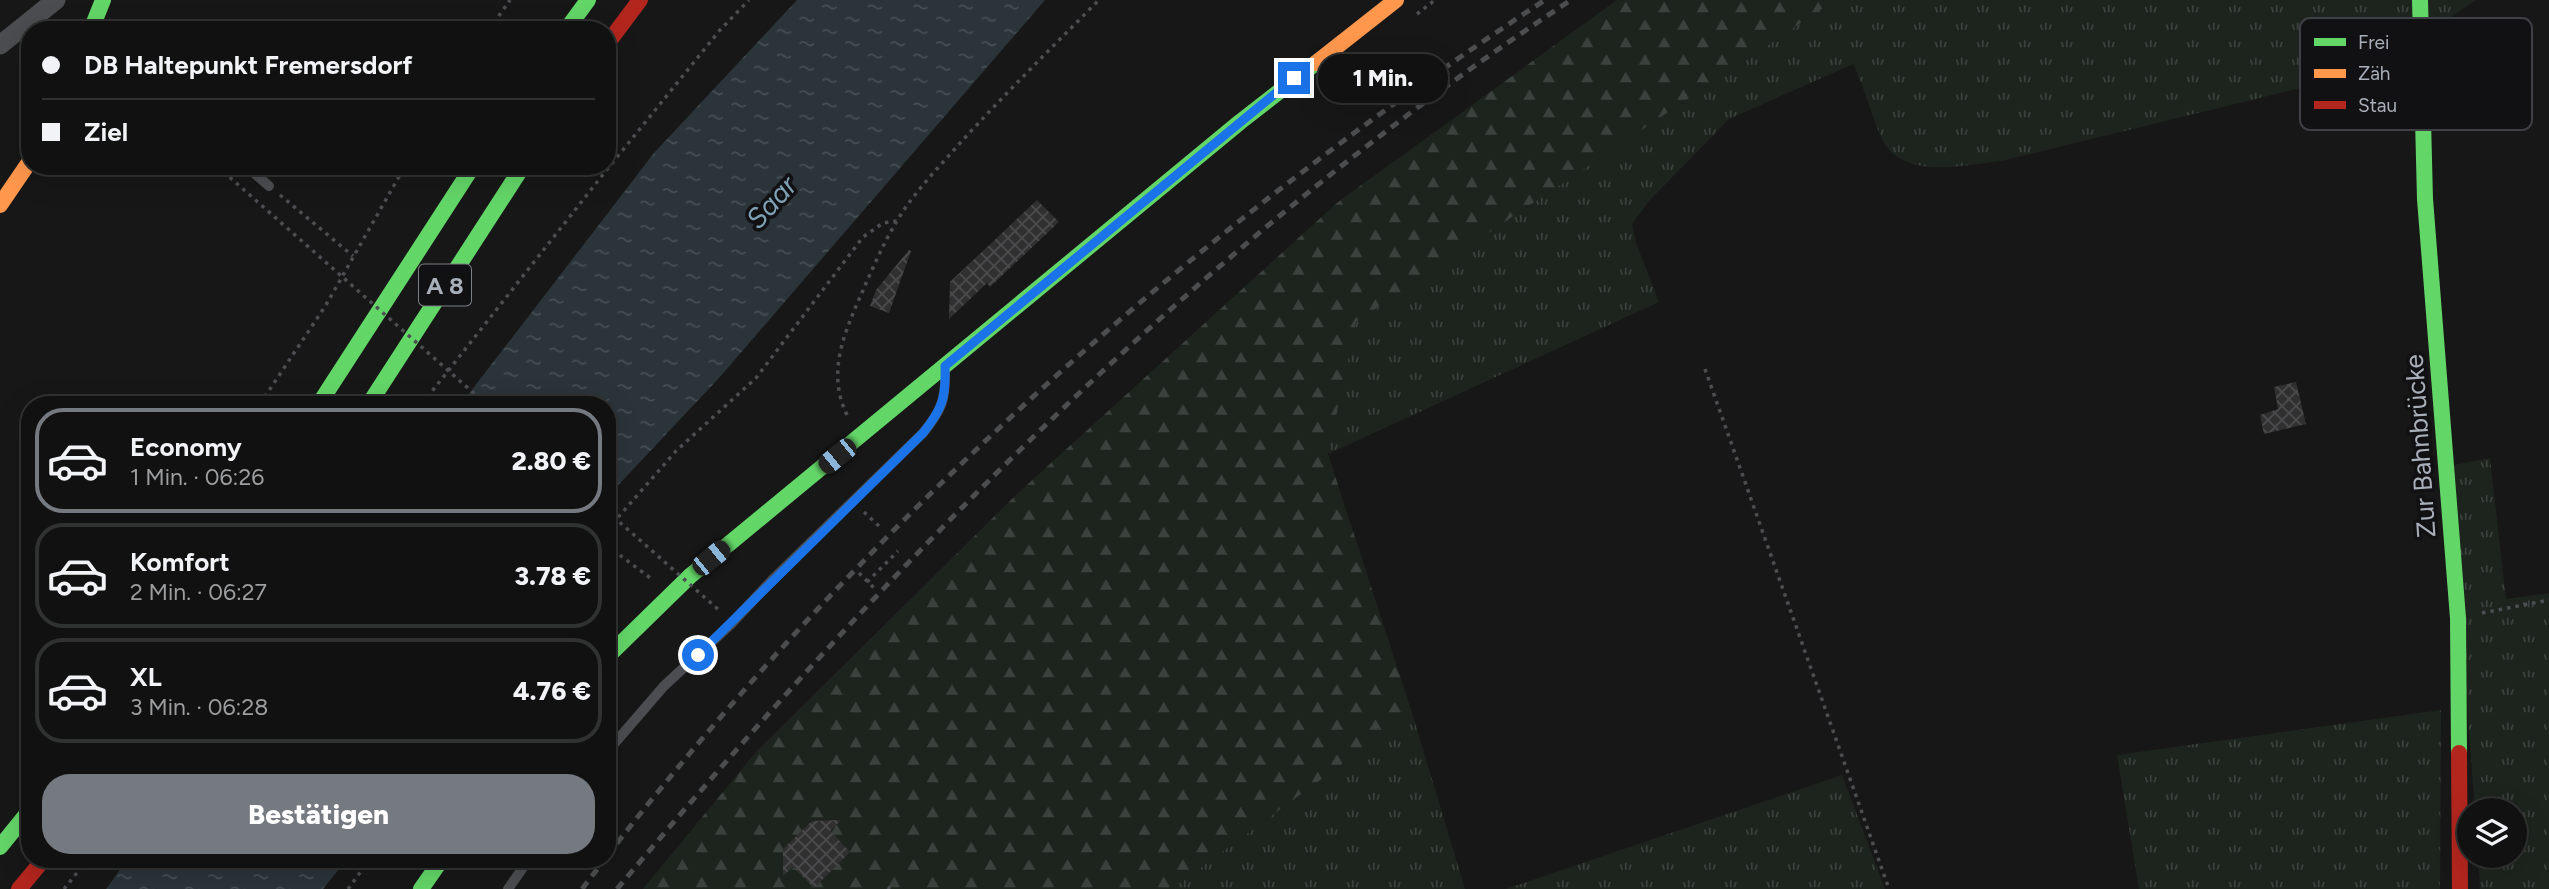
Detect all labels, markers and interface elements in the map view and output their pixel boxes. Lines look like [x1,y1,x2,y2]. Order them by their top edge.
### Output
legend [2300,18,2532,130]
text: Frei [2358,31,2389,54]
text: DB Haltepunkt Fremersdorf [84,49,413,81]
callout: 1 Min. [1318,54,1448,102]
route end [1278,62,1310,94]
text: Zäh [2358,62,2390,85]
text: 1 Min. [1353,64,1413,92]
text: Stau [2358,94,2397,117]
text: Ziel [84,116,128,148]
water label: Saar [738,167,805,236]
road number: A 8 [419,264,471,306]
street label: Zur Bahnbrücke [2398,353,2442,539]
icon: car [46,429,109,492]
text: Economy [130,431,242,463]
car [815,435,860,477]
text: 2.80 € [511,445,591,477]
text: 1 Min. · 06:26 [130,463,264,491]
car [689,537,734,579]
icon: car [46,544,109,607]
text: Komfort [130,546,230,578]
text: 3.78 € [514,560,591,592]
text: 2 Min. · 06:27 [130,578,267,606]
route start [682,639,714,671]
icon: car [46,659,109,722]
text: XL [130,661,162,693]
text: 4.76 € [513,675,591,707]
text: 3 Min. · 06:28 [130,693,268,721]
button: Bestätigen [42,774,595,854]
map controls [2457,798,2527,868]
button: layers [2457,798,2527,868]

